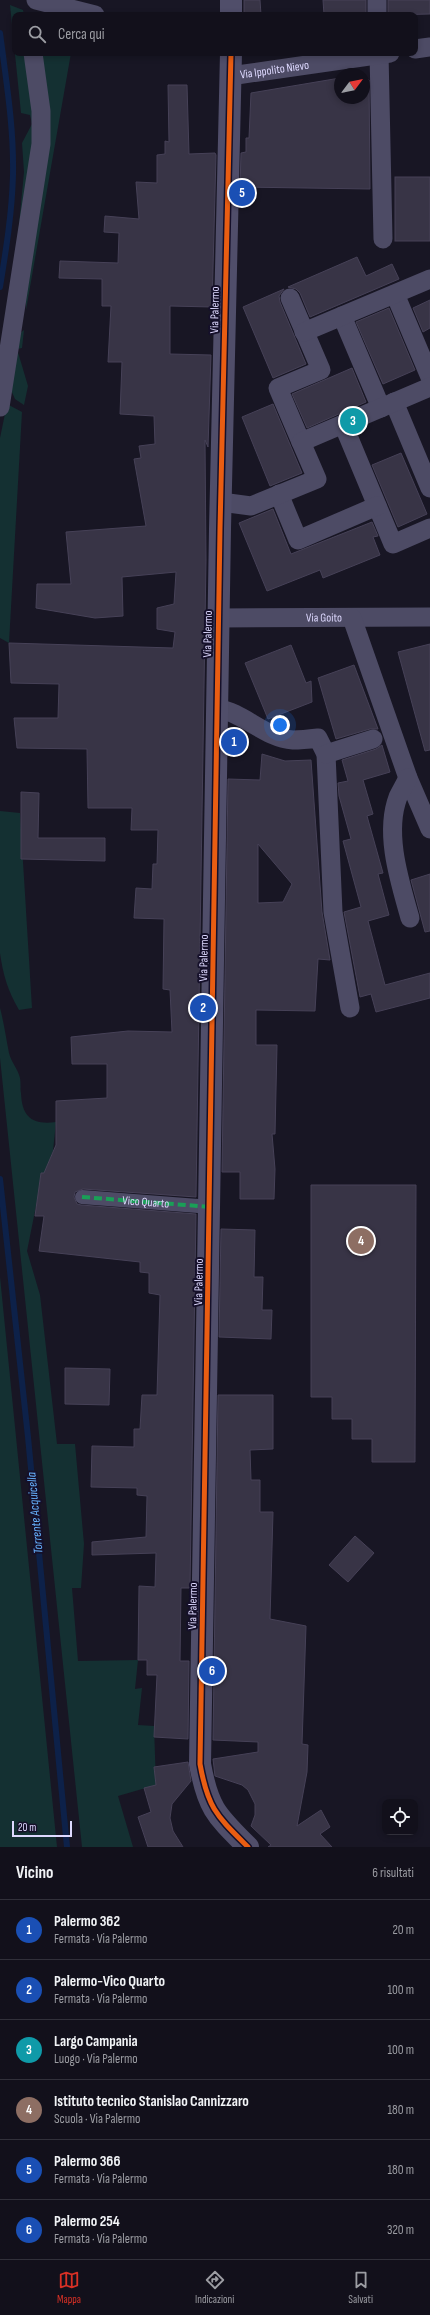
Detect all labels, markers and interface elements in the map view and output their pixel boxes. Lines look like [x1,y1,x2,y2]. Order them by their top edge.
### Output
search box [12,12,418,56]
icon: search [26,23,48,45]
text: Cerca qui [58,25,105,44]
street label: Via Ippolito Nievo [239,57,310,82]
north arrow [334,68,370,104]
pin: 5 [229,178,255,208]
street label: Via Palermo [207,286,223,334]
pin: 3 [340,406,366,436]
street label: Via Palermo [200,610,216,658]
street label: Via Goito [306,610,342,625]
your location [270,715,290,735]
pin: 1 [221,727,247,757]
street label: Via Palermo [196,934,212,982]
pin: 2 [190,993,216,1023]
street label: Vico Quarto [122,1193,170,1211]
pin: 4 [348,1226,374,1256]
street label: Via Palermo [191,1258,207,1306]
water label: Torrente Acquicella [23,1471,47,1555]
street label: Via Palermo [185,1582,201,1630]
pin: 6 [199,1656,225,1686]
map controls [382,1799,418,1835]
button: locate [382,1799,418,1835]
scale bar [12,1819,72,1838]
text: 20 m [18,1821,36,1834]
text: Vicino [16,1863,53,1883]
text: 6 risultati [372,1865,414,1881]
text: Palermo 362 [54,1912,120,1931]
text: 1 [26,1922,32,1938]
text: 20 m [392,1922,414,1938]
text: Fermata · Via Palermo [54,1931,147,1947]
text: Palermo-Vico Quarto [54,1972,165,1991]
text: 2 [26,1982,32,1998]
text: 100 m [387,1982,414,1998]
text: Fermata · Via Palermo [54,1991,147,2007]
text: Largo Campania [54,2032,138,2051]
text: 3 [26,2042,32,2058]
text: 100 m [387,2042,414,2058]
text: Luogo · Via Palermo [54,2051,138,2067]
text: Istituto tecnico Stanislao Cannizzaro [54,2092,249,2111]
text: 4 [26,2102,32,2118]
text: 180 m [388,2102,414,2118]
text: Scuola · Via Palermo [54,2111,141,2127]
text: Palermo 366 [54,2152,121,2171]
text: 5 [26,2162,32,2178]
text: 180 m [388,2162,414,2178]
text: Fermata · Via Palermo [54,2171,147,2187]
text: Palermo 254 [54,2212,120,2231]
text: 6 [26,2222,32,2238]
text: 320 m [387,2222,414,2238]
text: Fermata · Via Palermo [54,2231,147,2247]
tab: Mappa [57,2269,81,2306]
tab: Indicazioni [195,2269,234,2306]
tab: Salvati [348,2269,373,2306]

